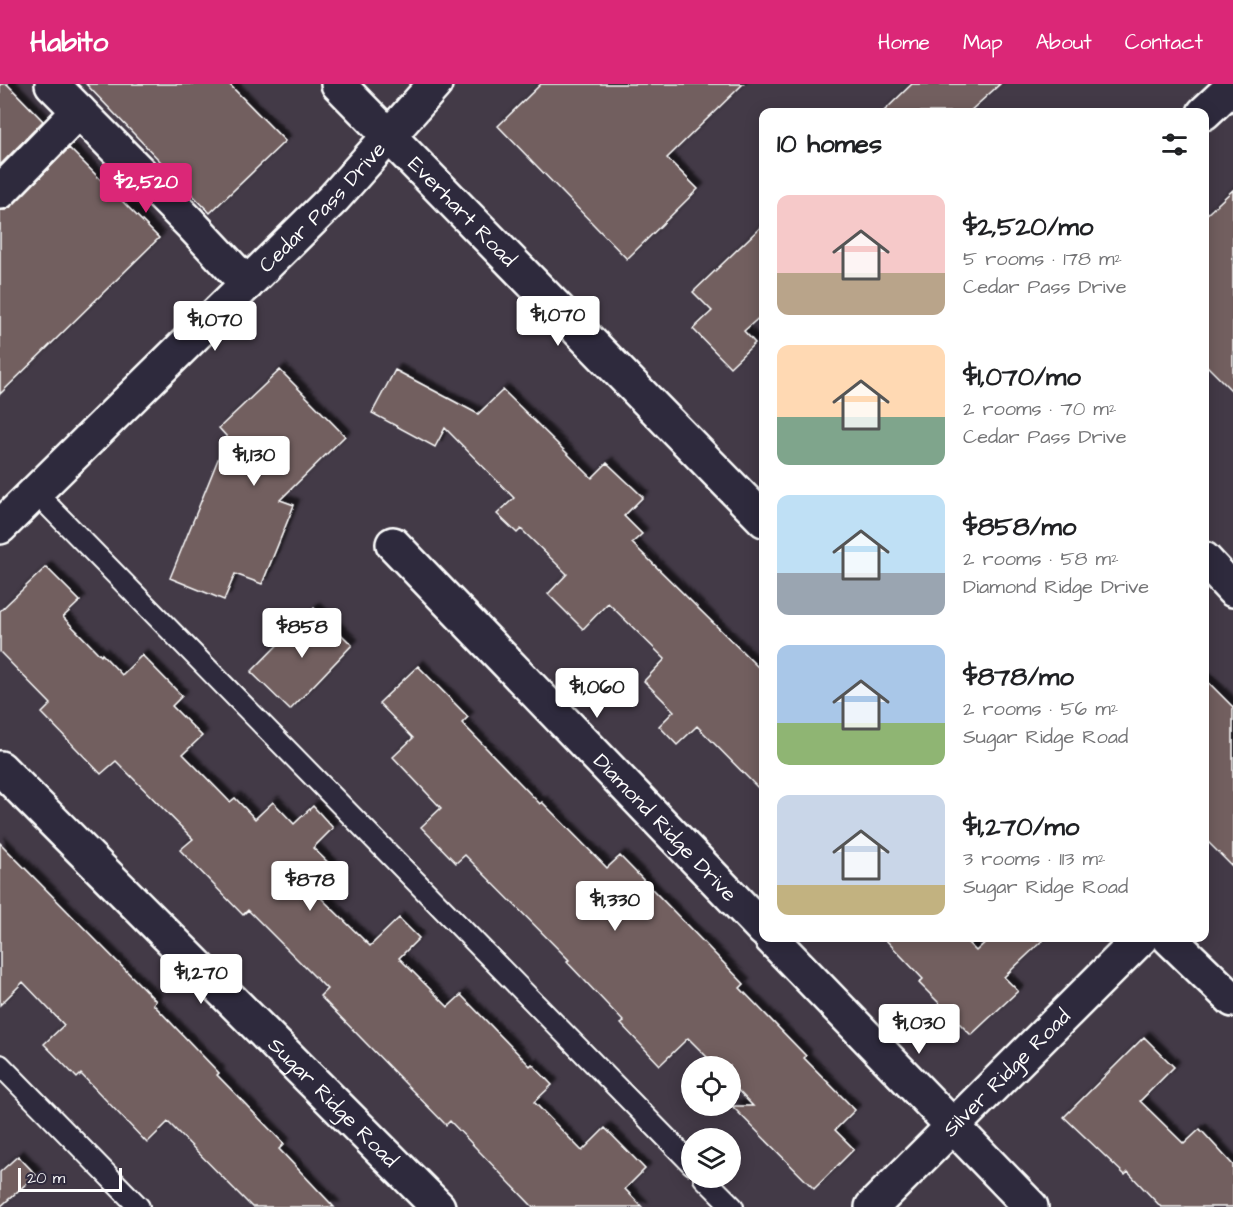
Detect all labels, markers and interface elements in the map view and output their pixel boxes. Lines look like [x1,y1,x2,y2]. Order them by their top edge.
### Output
text: Habito [30,23,108,62]
text: Home [878,28,930,57]
text: Map [963,28,1003,57]
text: About [1036,28,1092,57]
text: Contact [1125,28,1203,57]
text: 10 homes [777,126,882,162]
icon: filters [1158,128,1191,161]
street label: Cedar Pass Drive [252,135,392,279]
street label: Everhart Road [402,150,523,273]
pin: $2,520 [97,163,195,214]
text: $2,520 [114,168,178,196]
text: $2,520/mo [963,209,1093,245]
icon: home [825,219,897,291]
text: 5 rooms · 178 m² [963,245,1122,273]
text: Cedar Pass Drive [963,273,1127,301]
pin: $1,070 [509,296,607,347]
pin: $1,070 [166,301,264,352]
text: $1,070 [531,301,585,329]
text: $1,070 [188,306,242,334]
text: $1,070/mo [963,359,1081,395]
icon: home [825,369,897,441]
text: 2 rooms · 70 m² [963,395,1116,423]
text: Cedar Pass Drive [963,423,1127,451]
pin: $1,130 [205,436,303,487]
text: $1,130 [233,441,275,469]
text: $858/mo [963,509,1076,545]
icon: home [825,519,897,591]
text: 2 rooms · 58 m² [963,545,1119,573]
text: Diamond Ridge Drive [963,573,1149,601]
pin: $858 [266,608,338,659]
text: $858 [276,613,328,641]
text: $878/mo [963,659,1074,695]
pin: $1,060 [548,668,646,719]
icon: home [825,669,897,741]
text: $1,060 [569,673,625,701]
text: 2 rooms · 56 m² [963,695,1118,723]
text: Sugar Ridge Road [963,723,1128,751]
street label: Diamond Ridge Drive [587,747,744,908]
text: $1,270/mo [963,809,1079,845]
icon: home [825,819,897,891]
text: 3 rooms · 113 m² [963,845,1106,873]
pin: $878 [274,861,346,912]
text: $878 [285,866,335,894]
text: Sugar Ridge Road [963,873,1128,901]
pin: $1,330 [566,881,664,932]
text: $1,330 [590,886,640,914]
pin: $1,270 [152,954,250,1005]
text: $1,270 [174,959,228,987]
street label: Silver Ridge Road [936,1002,1077,1143]
pin: $1,030 [870,1004,968,1055]
text: $1,030 [893,1009,945,1037]
street label: Sugar Ridge Road [262,1030,405,1174]
map controls [681,1056,741,1188]
button: locate [681,1056,741,1116]
button: layers [681,1128,741,1188]
scale bar [18,1165,122,1192]
text: 20 m [27,1167,65,1189]

